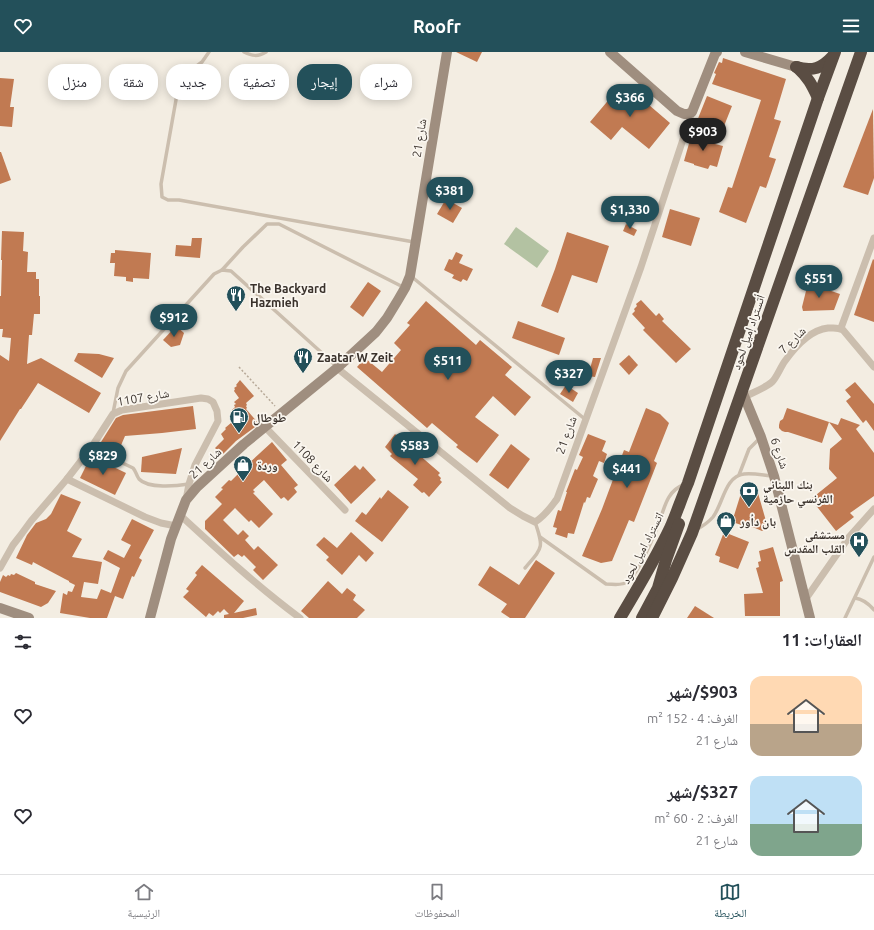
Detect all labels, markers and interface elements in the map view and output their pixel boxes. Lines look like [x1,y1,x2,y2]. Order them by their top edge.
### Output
icon: heart [12,15,34,37]
icon: menu [840,15,862,37]
text: Roofr [413,16,461,36]
chip: منزل [48,64,101,100]
chip: شقة [109,64,158,100]
chip: جديد [166,64,221,100]
chip: تصفية [229,64,289,100]
chip: إيجار [297,64,352,100]
chip: شراء [360,64,412,100]
pin: $366 [606,84,654,118]
text: $366 [615,90,645,104]
street label: شارع 21 [410,118,430,159]
pin: $903 [679,118,727,152]
text: $903 [688,124,718,138]
pin: $381 [426,177,474,211]
text: $381 [435,183,465,197]
pin: $1,330 [597,196,663,230]
text: $1,330 [610,202,650,216]
pin: $551 [795,265,843,299]
text: $551 [804,271,834,285]
place label: The Backyard Hazmieh [250,282,326,309]
restaurant icon: The Backyard Hazmieh [225,284,247,312]
street label: أتستراد إميل لحود [729,293,768,372]
pin: $912 [150,304,198,338]
text: $912 [159,310,189,324]
street label: شارع 7 [776,324,810,357]
restaurant icon: Zaatar W Zeit [292,346,314,374]
pin: $511 [424,347,472,381]
place label: Zaatar W Zeit [317,351,393,364]
text: $511 [433,353,463,367]
pin: $327 [545,360,593,394]
text: $327 [554,366,584,380]
street label: شارع 1107 [116,386,170,410]
fuel station icon: طوطال [228,406,250,434]
place label: طوطال [253,411,286,426]
street label: شارع 21 [553,414,581,456]
pin: $583 [391,432,439,466]
street label: شارع 6 [767,436,791,471]
street label: شارع 1108 [289,438,336,486]
text: $583 [400,438,430,452]
pin: $829 [79,442,127,476]
street label: شارع 21 [186,445,225,483]
text: $829 [88,448,118,462]
shop icon: وردة [232,454,254,482]
pin: $441 [603,455,651,489]
place label: وردة [257,459,278,473]
text: $441 [612,461,642,475]
place label: بنك اللبناني الفرنسي حازمية [763,478,833,508]
bank icon: بنك اللبناني الفرنسي حازمية [738,480,760,508]
street label: اتستراد اميل لحود [618,510,667,586]
shop icon: بان دأور [715,510,737,538]
place label: بان دأور [739,514,776,530]
place label: مستشفى القلب المقدس [784,528,845,557]
hospital icon: مستشفى القلب المقدس [848,530,870,558]
text: العقارات: 11 [782,630,862,649]
icon: filters [12,631,34,653]
text: $903/شهر [667,682,738,701]
icon: home [782,692,830,740]
icon: heart [12,705,34,727]
text: الغرف: 4 · 152 m² [647,711,738,725]
text: شارع 21 [696,733,738,747]
text: $327/شهر [667,782,738,801]
icon: home [782,792,830,840]
icon: heart [12,805,34,827]
text: الغرف: 2 · 60 m² [654,811,738,825]
text: شارع 21 [696,833,738,847]
tab: الرئيسية [127,881,160,924]
tab: المحفوظات [415,881,460,924]
tab: الخريطة [714,881,747,924]

